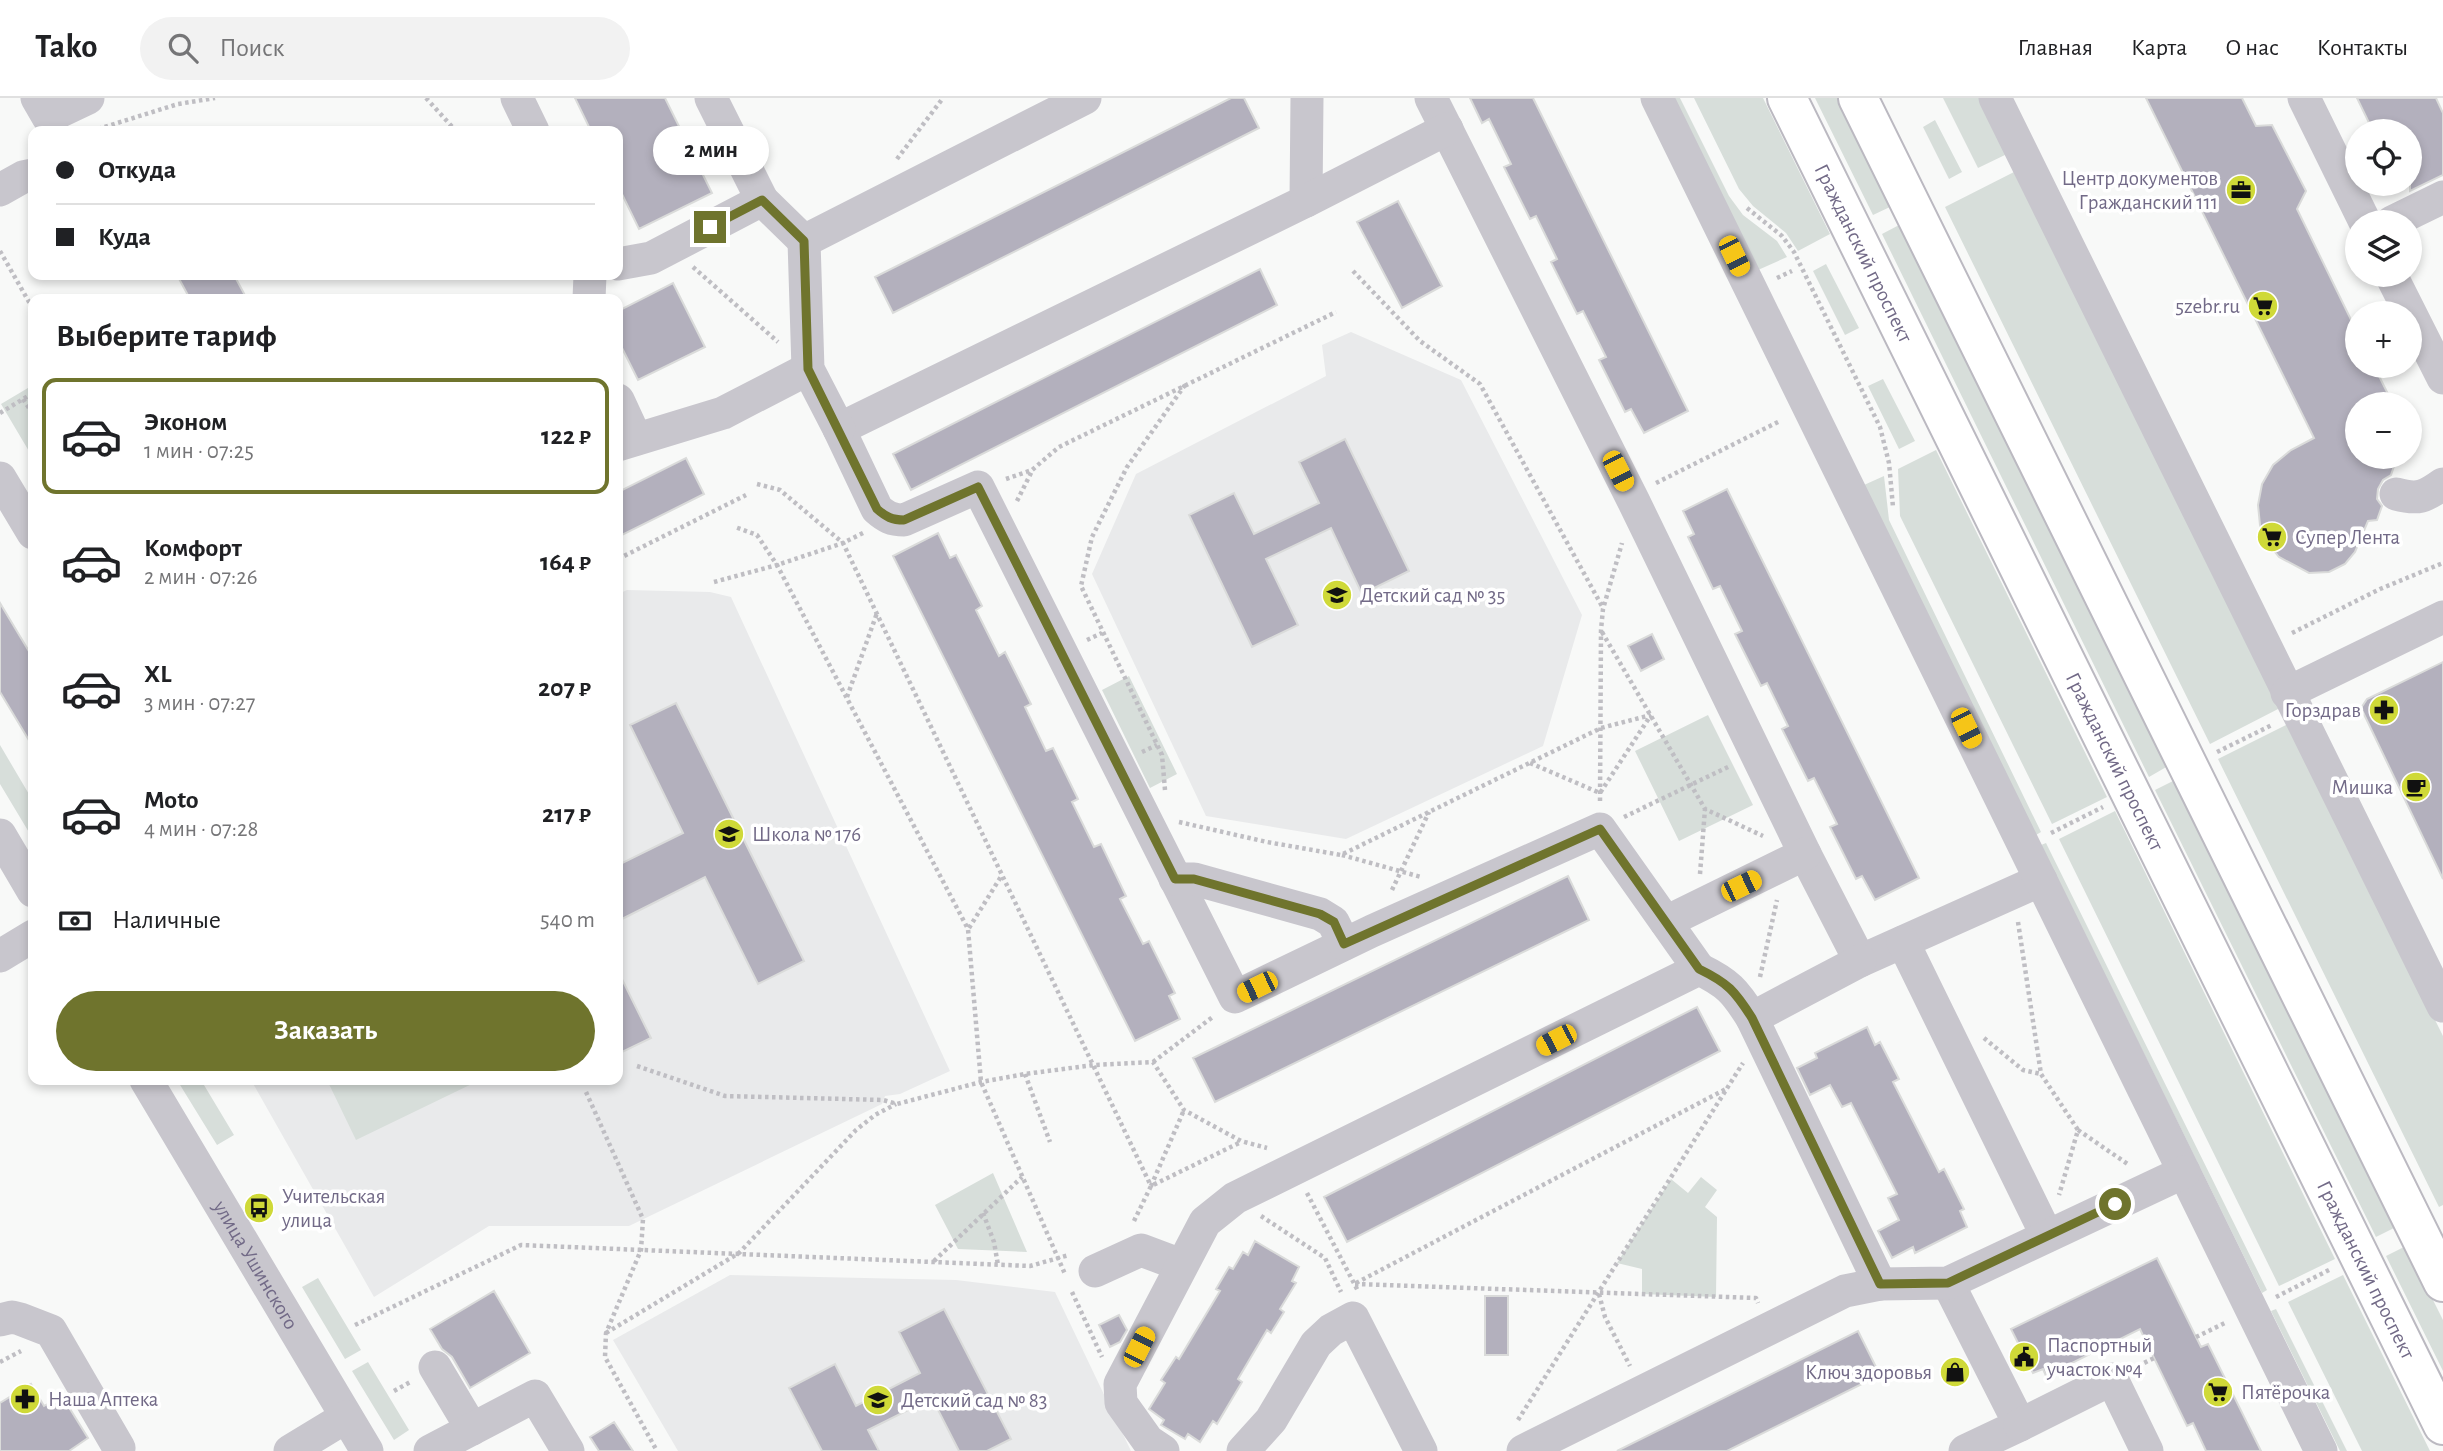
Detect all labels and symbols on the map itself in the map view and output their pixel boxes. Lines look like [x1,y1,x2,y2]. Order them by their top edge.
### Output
callout: 2 мин [652,125,768,174]
street label: Гражданский проспект [1810,161,1916,346]
place label: Центр документов Гражданский 111 [2061,168,2218,213]
office icon: Центр документов Гражданский 111 [2224,173,2258,207]
route end [694,211,726,243]
car [1716,233,1753,279]
supermarket icon: 5zebr.ru [2246,289,2280,323]
place label: 5zebr.ru [2175,296,2240,317]
car [1600,448,1637,494]
supermarket icon: Супер Лента [2255,520,2289,554]
place label: Супер Лента [2295,527,2401,548]
school or university icon: Детский сад № 35 [1320,578,1354,612]
place label: Детский сад № 35 [1360,585,1505,606]
street label: Гражданский проспект [2062,669,2167,854]
pharmacy icon: Горздрав [2367,693,2401,727]
place label: Горздрав [2284,700,2361,721]
car [1948,705,1985,751]
cafe icon: Мишка [2399,770,2433,804]
place label: Мишка [2332,777,2393,798]
school or university icon: Школа № 176 [712,817,746,851]
place label: Школа № 176 [752,824,861,845]
car [1718,867,1765,905]
car [1234,968,1281,1006]
car [1533,1021,1580,1059]
street label: Гражданский проспект [2313,1177,2419,1363]
place label: Учительская улица [281,1186,385,1231]
route start [2099,1188,2131,1220]
bus stop icon: Учительская улица [242,1191,276,1225]
street label: улица Ушинского [209,1196,302,1333]
car [1121,1324,1158,1370]
place label: Паспортный участок №4 [2046,1335,2152,1380]
public building icon: Паспортный участок №4 [2007,1340,2041,1374]
shop icon: Ключ здоровья [1938,1355,1972,1389]
place label: Ключ здоровья [1805,1362,1932,1383]
supermarket icon: Пятёрочка [2201,1375,2235,1409]
pharmacy icon: Наша Аптека [8,1382,42,1416]
place label: Пятёрочка [2241,1382,2331,1403]
school or university icon: Детский сад № 83 [861,1383,895,1417]
place label: Наша Аптека [48,1389,159,1410]
place label: Детский сад № 83 [901,1390,1047,1411]

